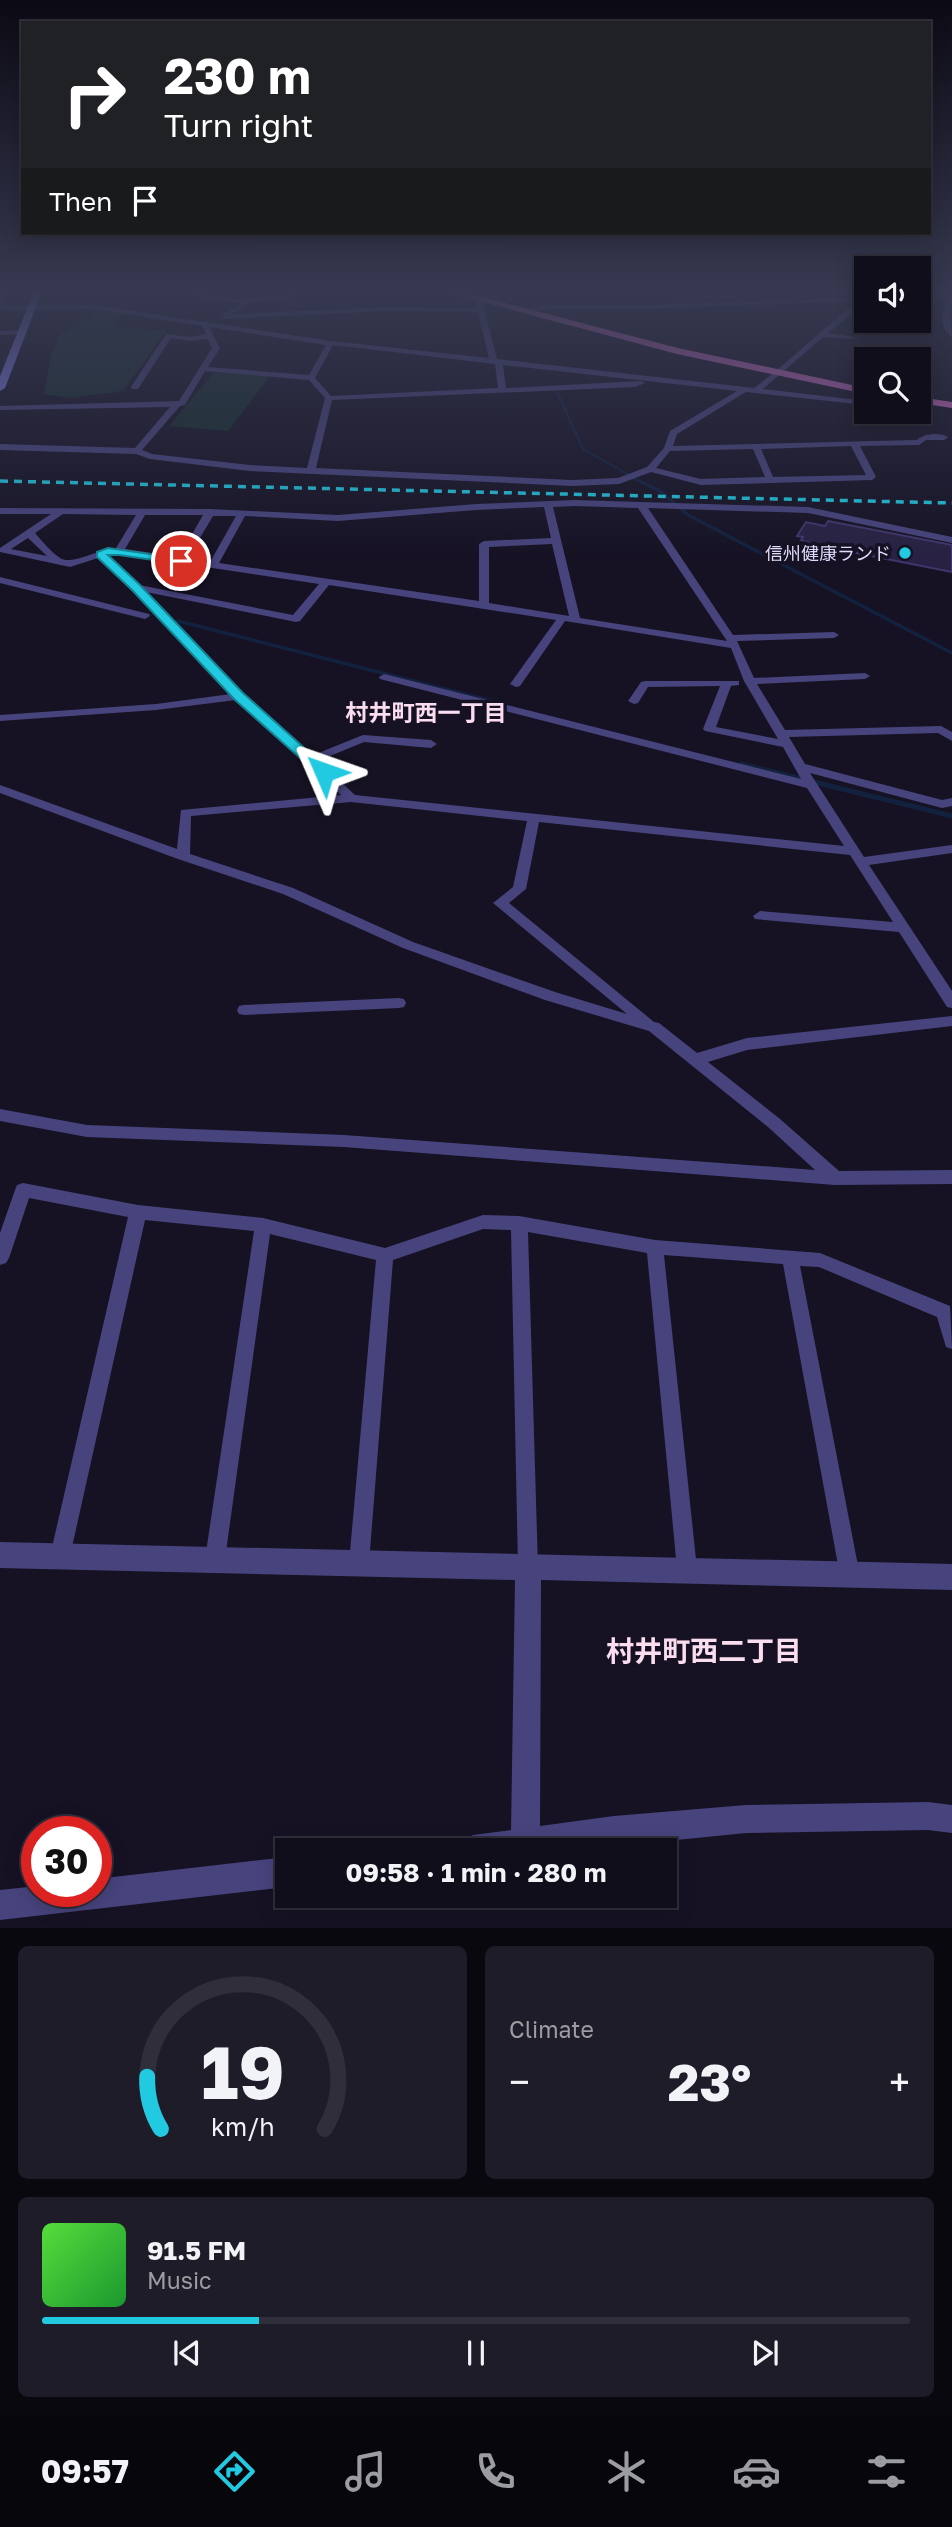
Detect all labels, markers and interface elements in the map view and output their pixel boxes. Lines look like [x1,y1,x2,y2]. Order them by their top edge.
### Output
text: 230 m [164,46,311,105]
icon: right [49,49,140,140]
text: Turn right [164,106,313,144]
icon: arrive [126,182,164,220]
text: Then [49,186,112,217]
map controls [854,256,931,424]
button: sound [854,256,931,333]
button: search [854,347,931,424]
pin [151,531,211,591]
icon: arrive [162,542,200,580]
place label: 信州健康ランド [765,542,891,564]
marker: 信州健康ランド [897,545,913,561]
district label: 村井町西一丁目 [346,698,507,726]
position arrow [287,735,361,809]
district label: 村井町西二丁目 [606,1634,802,1667]
speed limit sign: 30 [21,1816,112,1907]
text: 09:58 · 1 min · 280 m [345,1857,607,1888]
text: Climate [509,2015,594,2043]
text: 19 [201,2028,284,2115]
text: 23° [668,2050,751,2112]
text: − [509,2059,530,2104]
text: + [889,2059,910,2104]
text: km/h [211,2110,274,2141]
text: 91.5 FM [147,2235,246,2266]
text: Music [147,2266,212,2294]
icon: previous [168,2334,206,2372]
icon: pause [457,2334,495,2372]
icon: next [746,2334,784,2372]
icon: directions [210,2447,259,2496]
icon: music [341,2447,390,2496]
icon: phone [471,2447,520,2496]
icon: climate [602,2447,651,2496]
icon: car [732,2447,781,2496]
icon: filters [862,2447,911,2496]
text: 09:57 [41,2452,129,2490]

